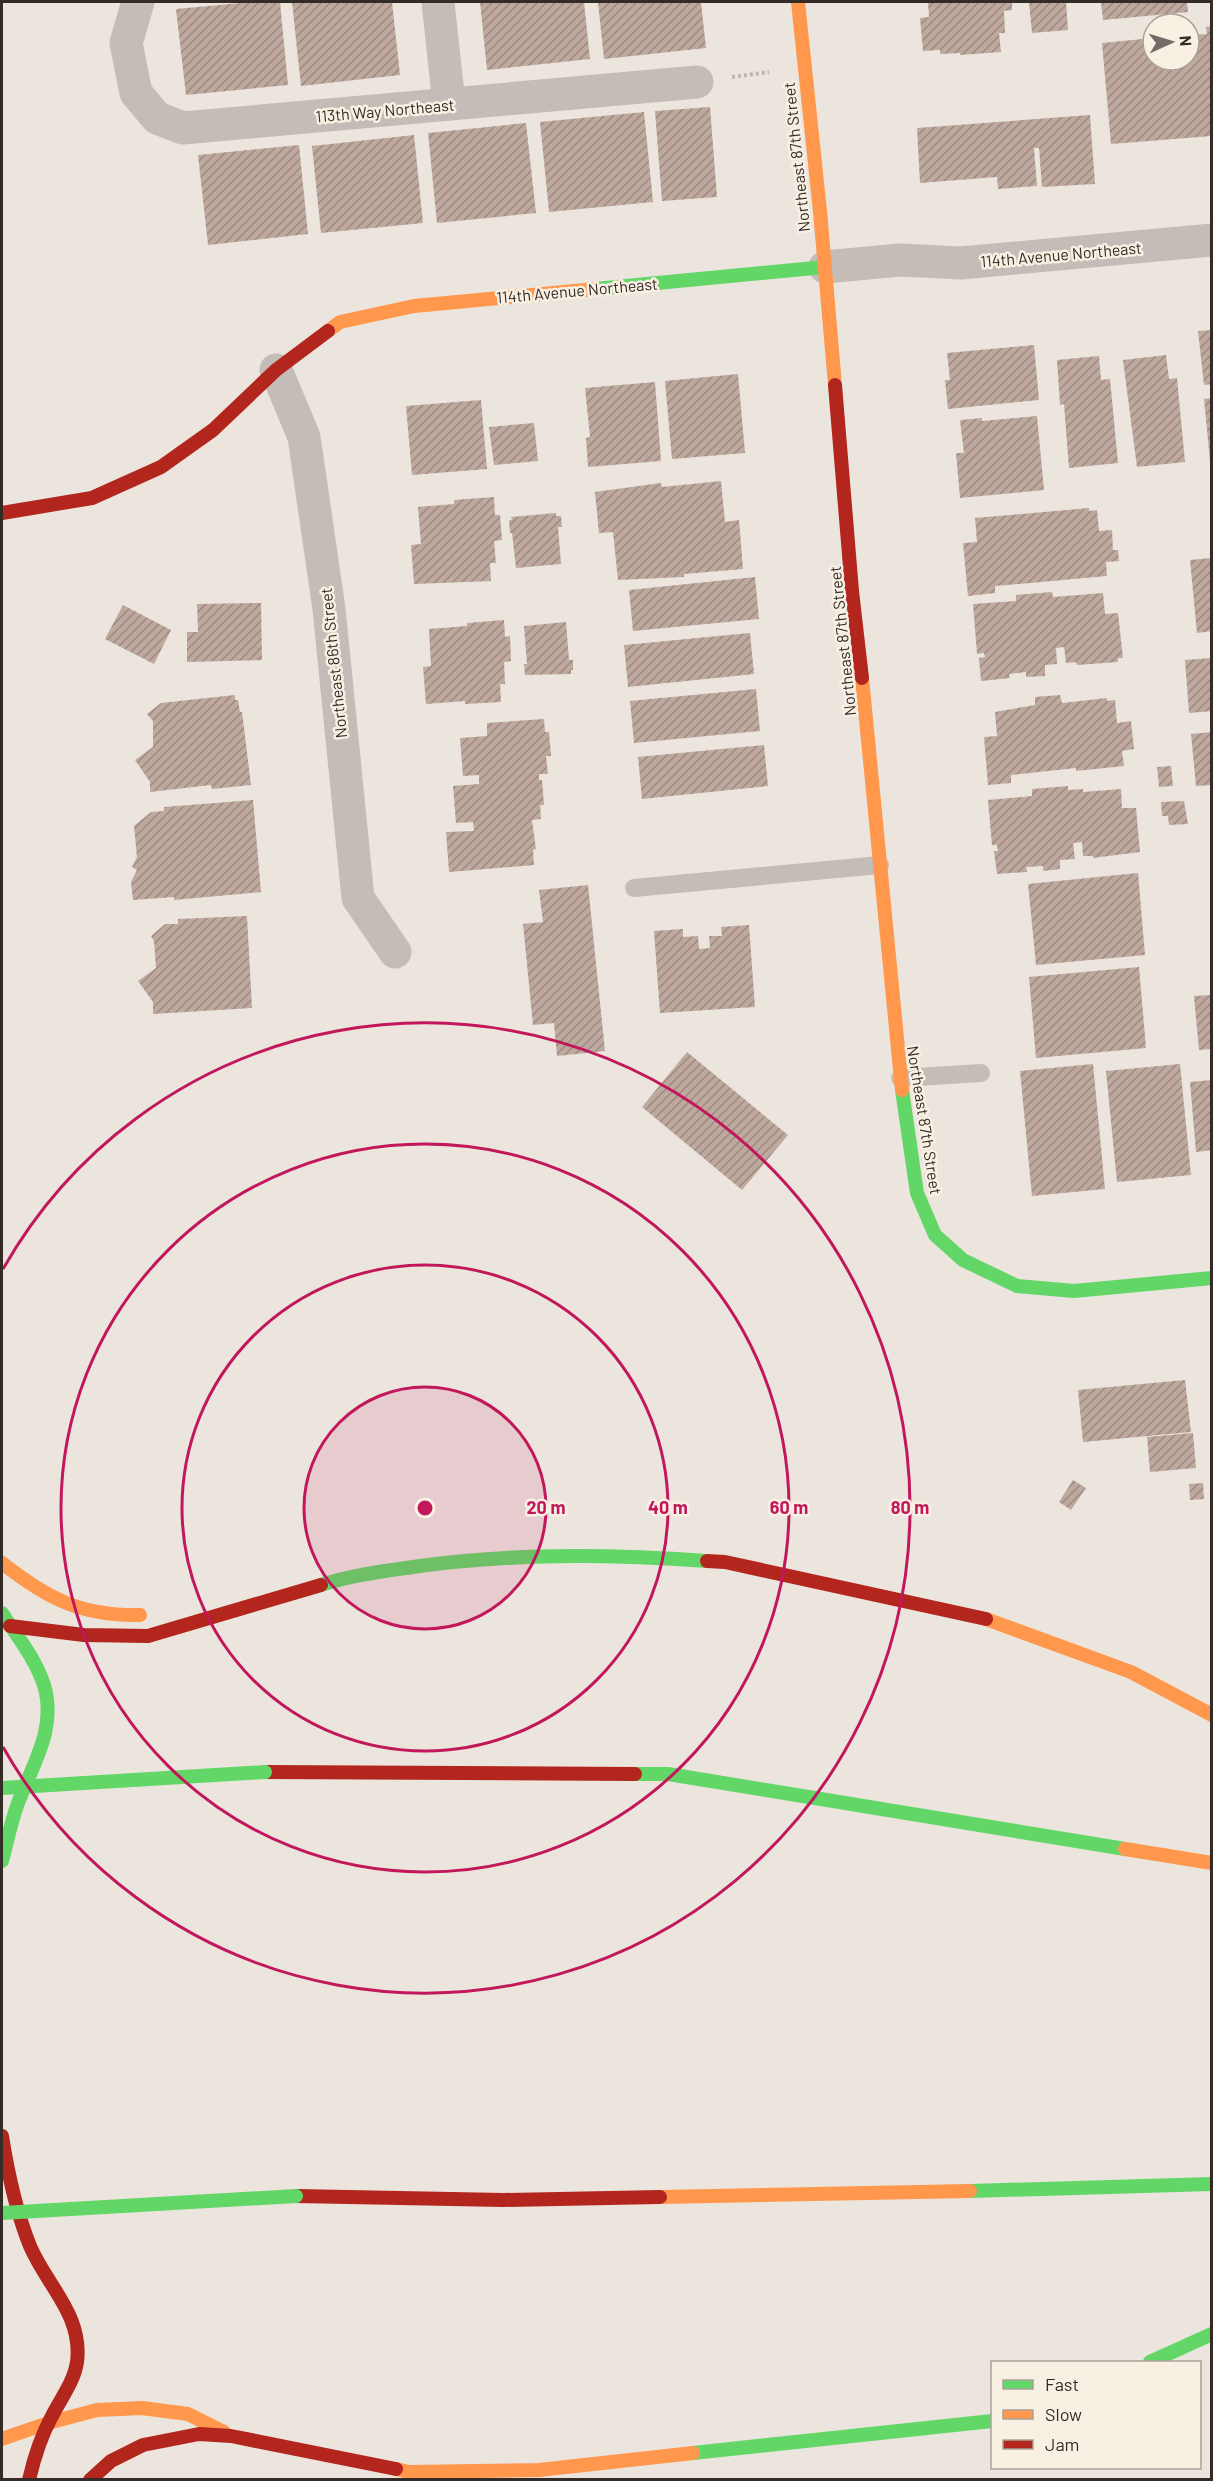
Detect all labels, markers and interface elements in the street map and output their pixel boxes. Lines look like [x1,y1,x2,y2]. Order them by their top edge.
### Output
north arrow [1141,12,1201,72]
text: N [1177,35,1196,47]
street label: Northeast 87th Street [779,81,813,233]
street label: 113th Way Northeast [315,94,455,126]
street label: 114th Avenue Northeast [980,237,1142,271]
street label: 114th Avenue Northeast [496,273,658,307]
street label: Northeast 87th Street [825,565,859,717]
street label: Northeast 86th Street [316,587,350,739]
street label: Northeast 87th Street [904,1044,946,1196]
text: 20 m [527,1496,565,1518]
text: 40 m [648,1496,688,1518]
text: 60 m [770,1496,808,1518]
text: 80 m [891,1496,929,1518]
centre of rings [415,1498,435,1518]
legend [991,2361,1201,2469]
text: Fast [1045,2373,1079,2395]
text: Slow [1045,2403,1082,2425]
text: Jam [1045,2433,1079,2455]

